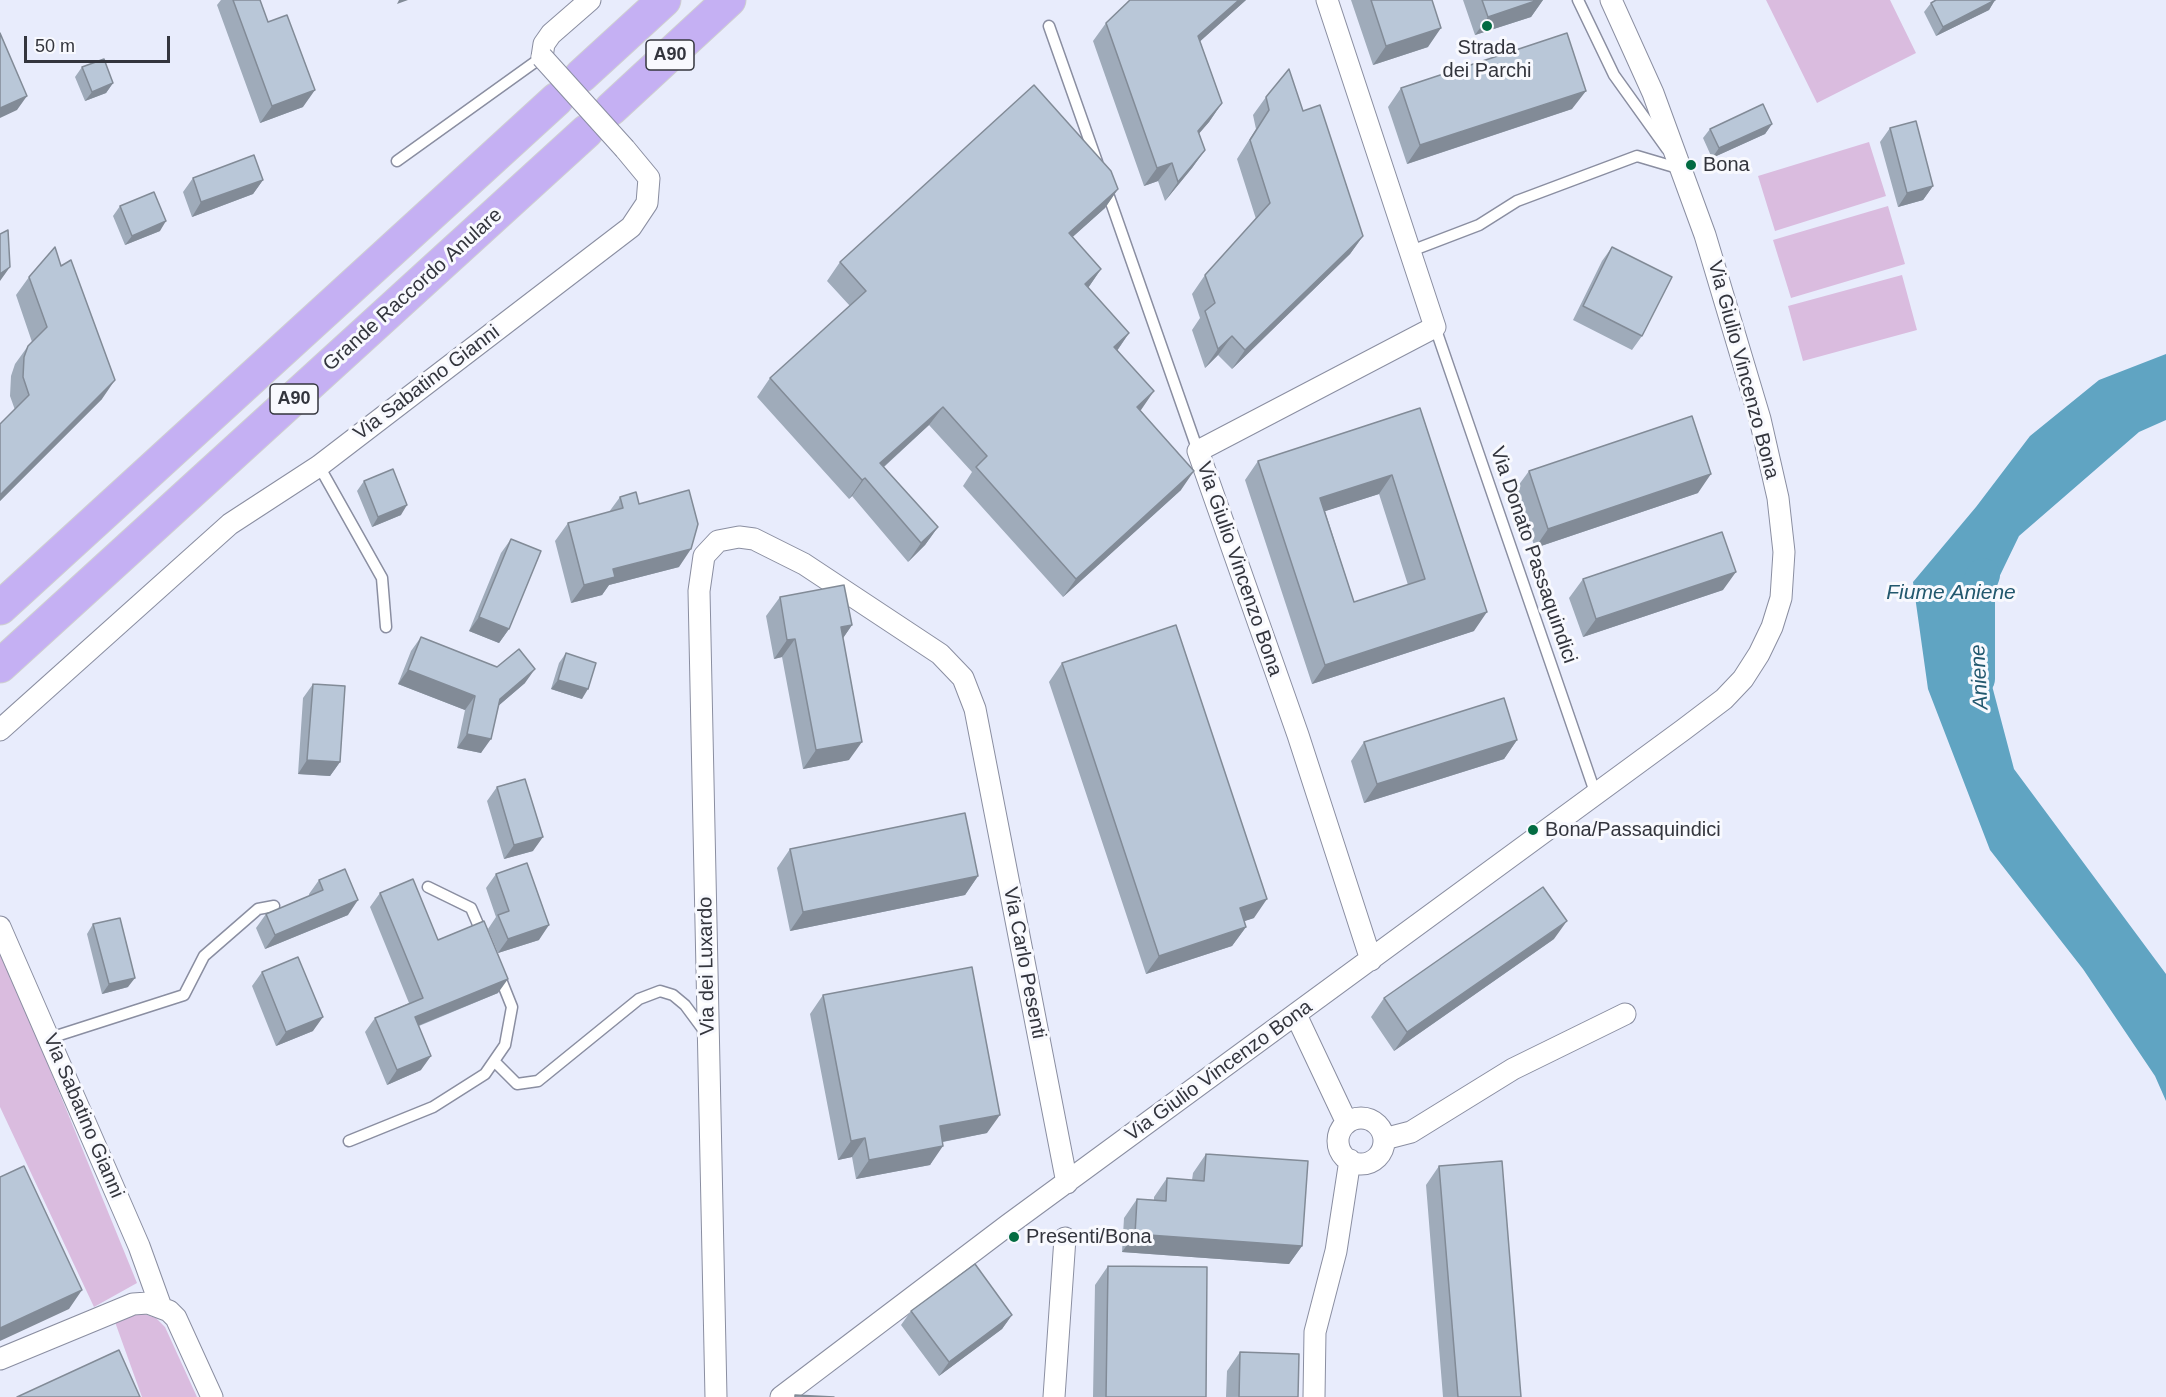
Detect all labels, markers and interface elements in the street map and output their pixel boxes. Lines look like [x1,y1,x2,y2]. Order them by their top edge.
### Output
marker: Strada dei Parchi [1480,19,1494,33]
scale bar [27,24,172,62]
text: 50 m [35,36,75,56]
place label: Strada dei Parchi [1443,36,1531,83]
road number: A90 [646,40,694,70]
place label: Bona [1703,153,1750,177]
marker: Bona [1684,158,1698,172]
street label: Grande Raccordo Anulare [319,203,507,377]
street label: Via Giulio Vincenzo Bona [1702,258,1784,482]
street label: Via Sabatino Gianni [349,320,505,446]
road number: A90 [270,384,318,414]
street label: Via Donato Passaquindici [1485,444,1581,666]
street label: Via Giulio Vincenzo Bona [1191,459,1287,679]
water label: Fiume Aniene [1886,580,2016,606]
water label: Aniene [1966,644,1994,710]
place label: Bona/Passaquindici [1545,818,1721,842]
marker: Bona/Passaquindici [1526,823,1540,837]
street label: Via Carlo Pesenti [998,885,1050,1041]
street label: Via dei Luxardo [694,896,720,1036]
street label: Via Giulio Vincenzo Bona [1121,995,1317,1147]
street label: Via Sabatino Gianni [37,1030,129,1202]
place label: Presenti/Bona [1026,1225,1152,1249]
marker: Presenti/Bona [1007,1230,1021,1244]

